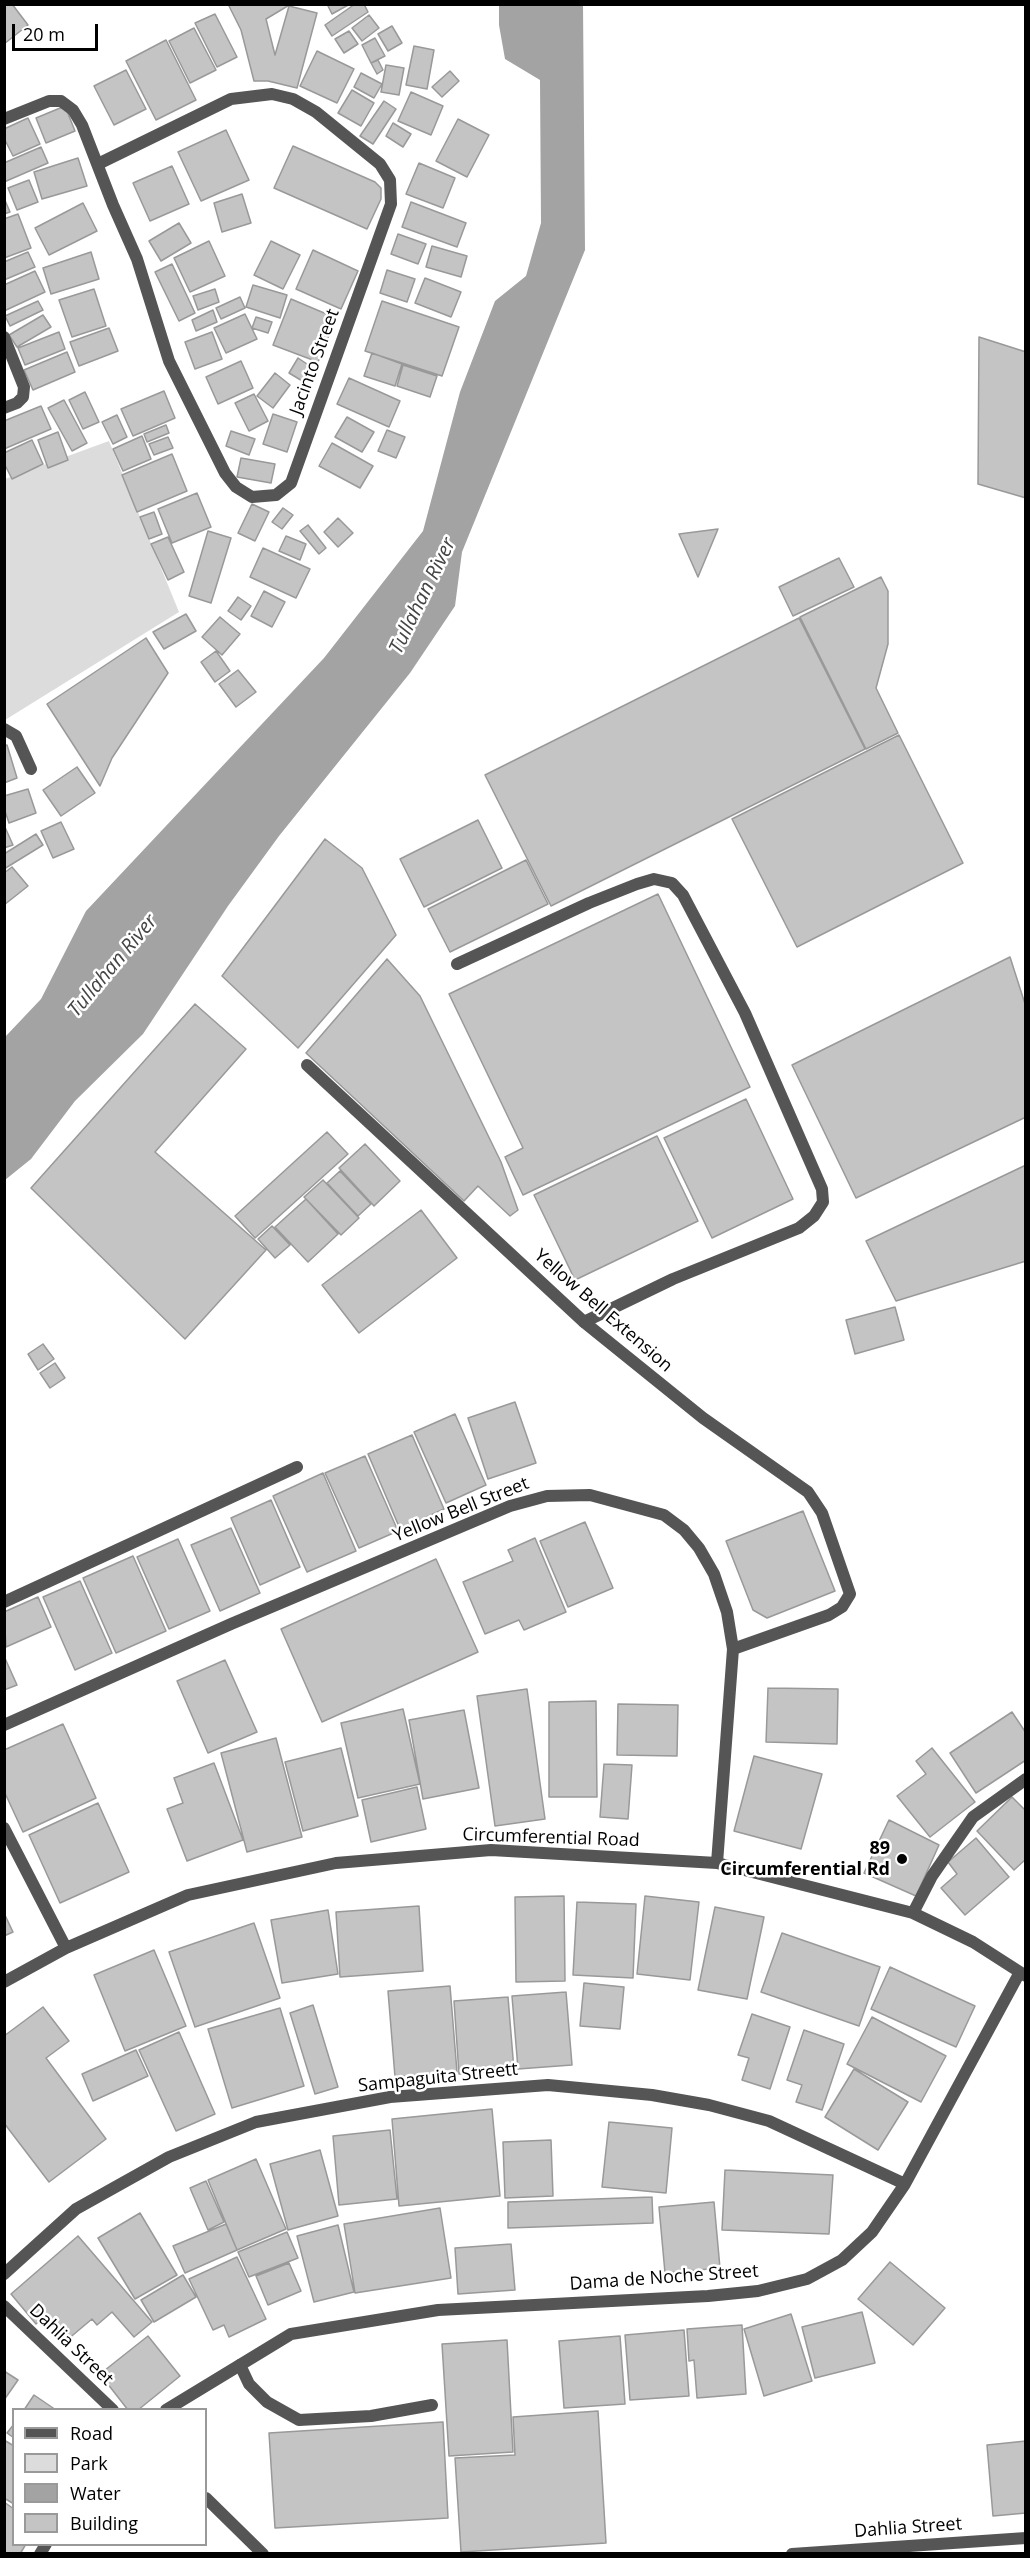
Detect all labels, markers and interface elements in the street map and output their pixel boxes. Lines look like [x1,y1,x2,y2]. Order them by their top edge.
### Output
scale bar [15,12,100,50]
text: 20 m [23,22,65,46]
street label: Jacinto Street [286,306,344,418]
water label: Tullahan River [385,534,461,658]
water label: Tullahan River [63,910,163,1022]
street label: Yellow Bell Extension [529,1245,677,1377]
street label: Yellow Bell Street [390,1473,532,1547]
street label: Circumferential Road [462,1824,640,1852]
place label: 89 Circumferential Rd [720,1838,890,1880]
marker: 89 Circumferential Rd [895,1852,909,1866]
street label: Sampaguita Streett [357,2059,519,2097]
street label: Dama de Noche Street [569,2261,759,2295]
street label: Dahlia Street [25,2300,117,2390]
legend [12,2408,207,2546]
text: Road [70,2421,113,2445]
text: Park [70,2451,108,2475]
text: Water [70,2481,121,2505]
text: Building [70,2511,138,2535]
street label: Dahlia Street [853,2513,963,2543]

